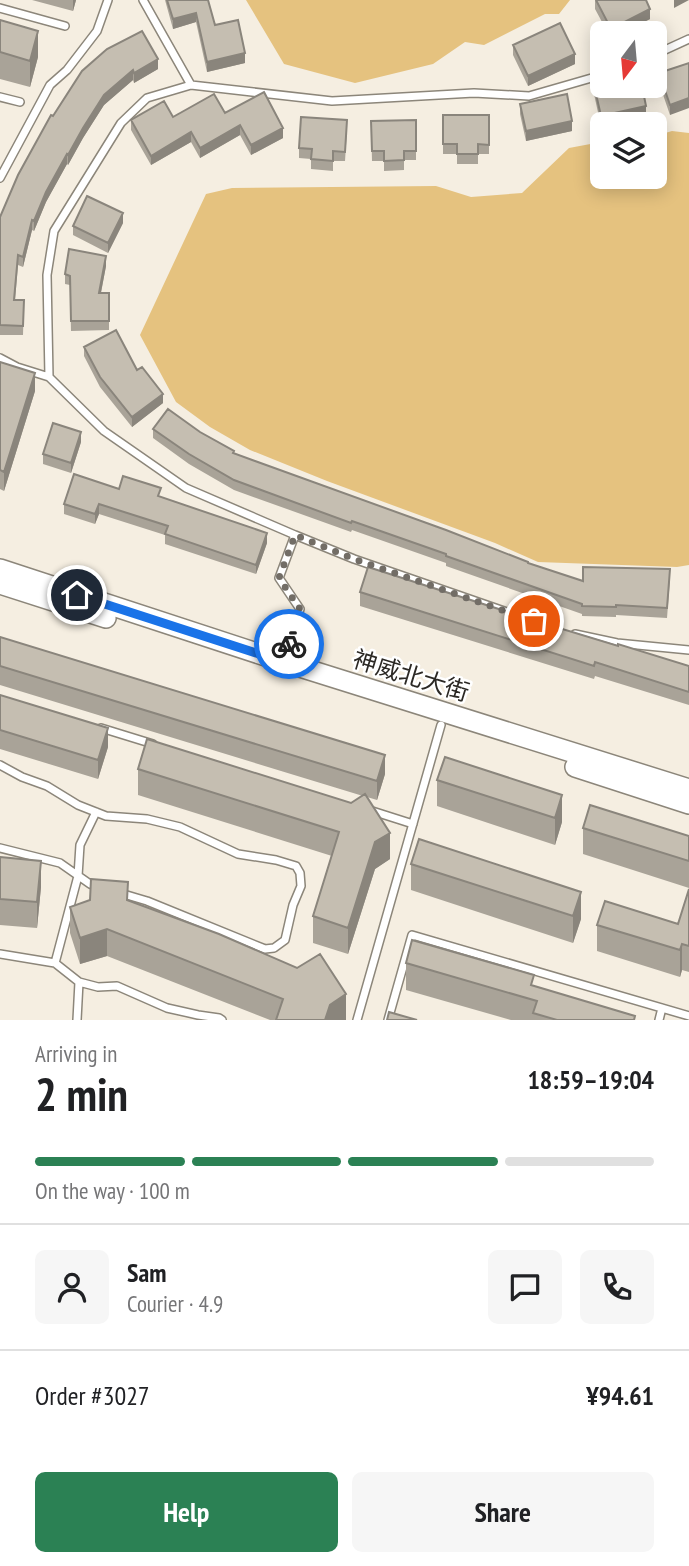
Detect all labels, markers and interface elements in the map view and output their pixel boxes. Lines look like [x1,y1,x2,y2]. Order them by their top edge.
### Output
north arrow [590,21,667,98]
map controls [590,21,667,189]
button: layers [590,112,667,189]
pin [47,565,107,625]
icon: home [58,576,96,614]
pin [504,591,564,651]
icon: bag [515,602,553,640]
courier [254,609,324,679]
icon: bike [270,625,308,663]
street label: 神威北大街 [349,643,473,708]
text: Arriving in [35,1039,117,1068]
text: 18:59–19:04 [527,1063,654,1096]
text: 2 min [35,1064,128,1124]
text: On the way · 100 m [35,1176,190,1205]
button: person [35,1250,109,1324]
button: chat [488,1250,562,1324]
button: phone [580,1250,654,1324]
text: Sam [127,1256,166,1289]
text: Courier · 4.9 [127,1289,223,1318]
text: Order #3027 [35,1379,150,1412]
text: ¥94.61 [586,1379,654,1412]
button: Help [35,1472,338,1552]
button: Share [352,1472,654,1552]

